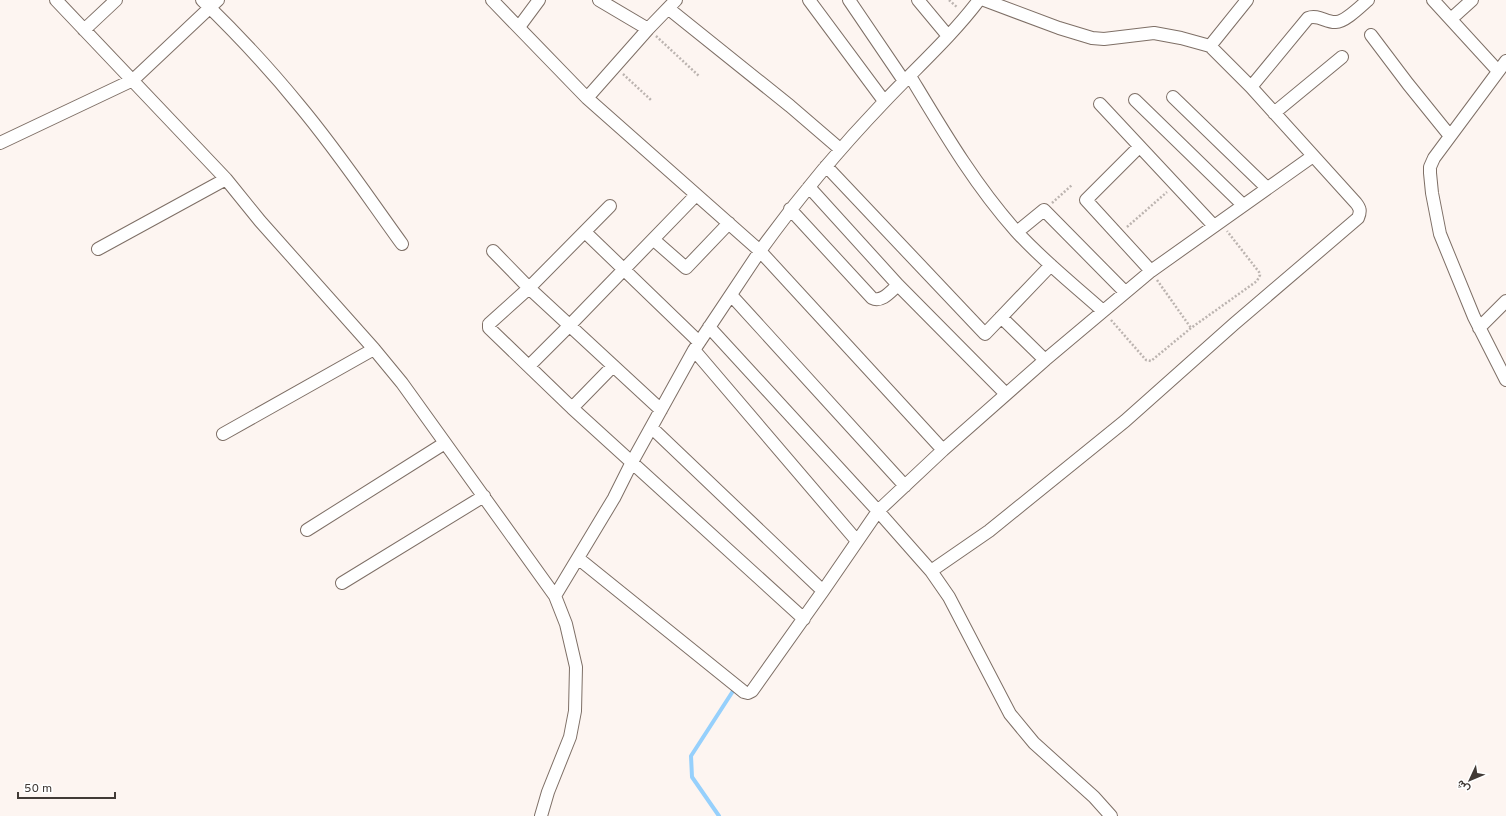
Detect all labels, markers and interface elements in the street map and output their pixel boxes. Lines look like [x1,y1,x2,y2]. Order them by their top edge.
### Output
north arrow [1450,760,1490,800]
scale bar [18,774,115,800]
text: ش [1454,777,1473,796]
text: 50 m [24,781,52,797]

